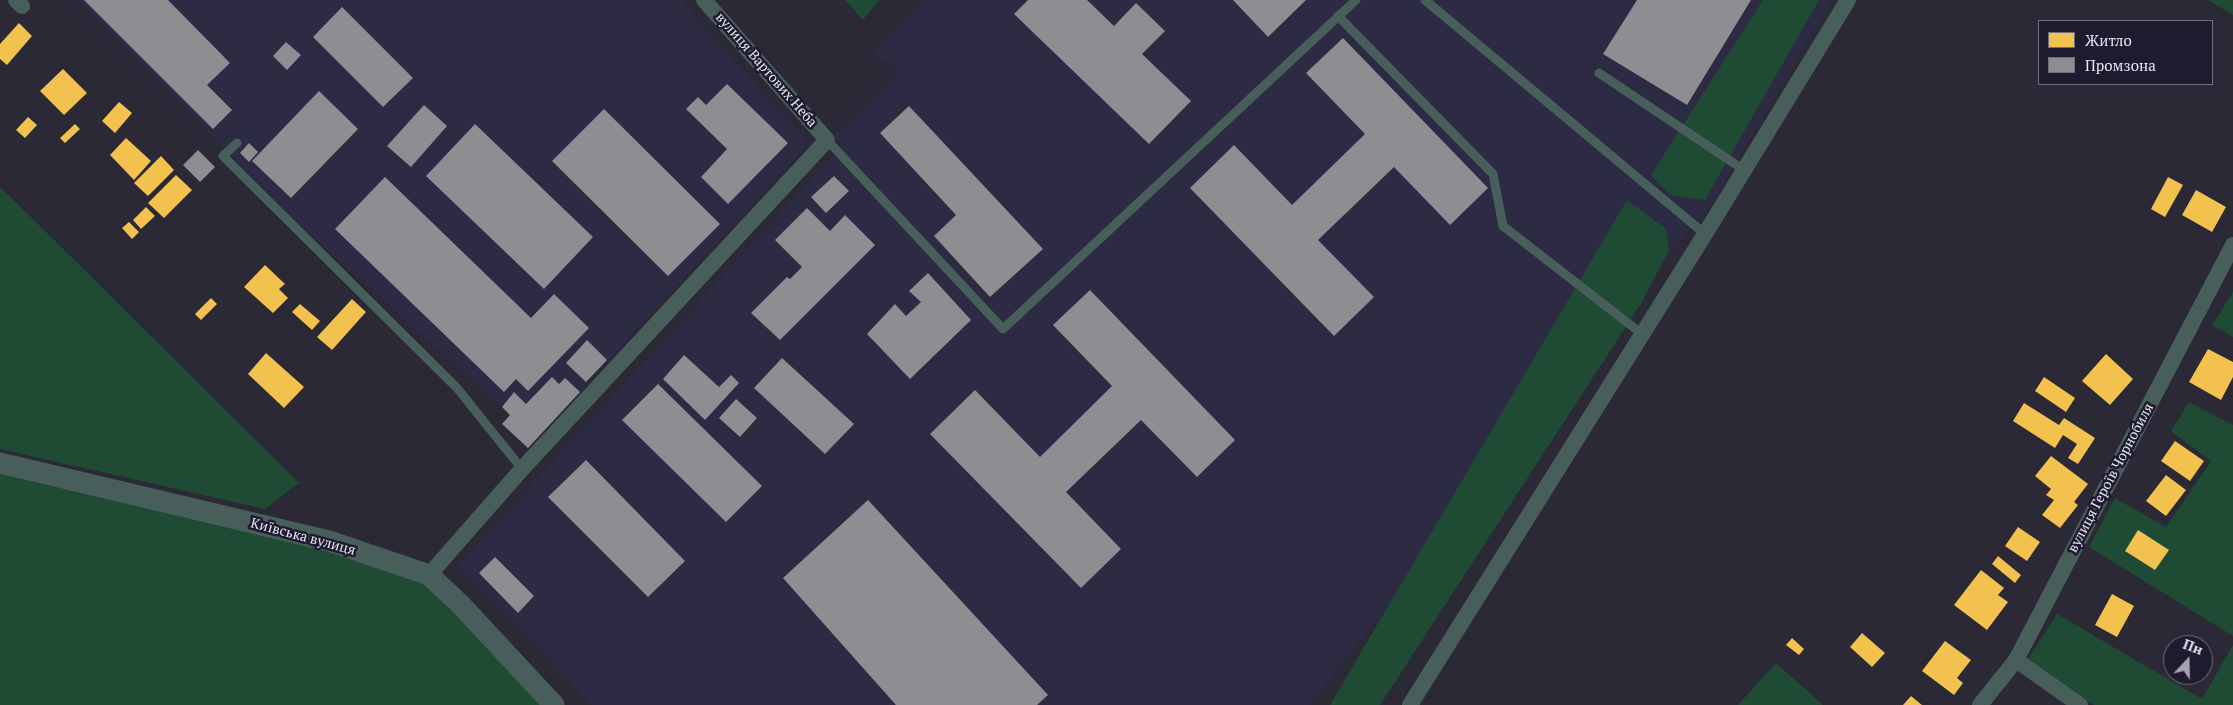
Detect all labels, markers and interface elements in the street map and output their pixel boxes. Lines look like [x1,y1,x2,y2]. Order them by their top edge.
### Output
street label: вулиця Вартових Неба [712,9,820,131]
legend [2038,20,2213,85]
text: Житло [2085,30,2132,50]
text: Промзона [2085,55,2156,75]
street label: вулиця Героїв Чорнобиля [2064,401,2158,555]
street label: Київська вулиця [249,515,357,559]
text: Пн [2180,634,2206,659]
north arrow [2163,635,2213,685]

